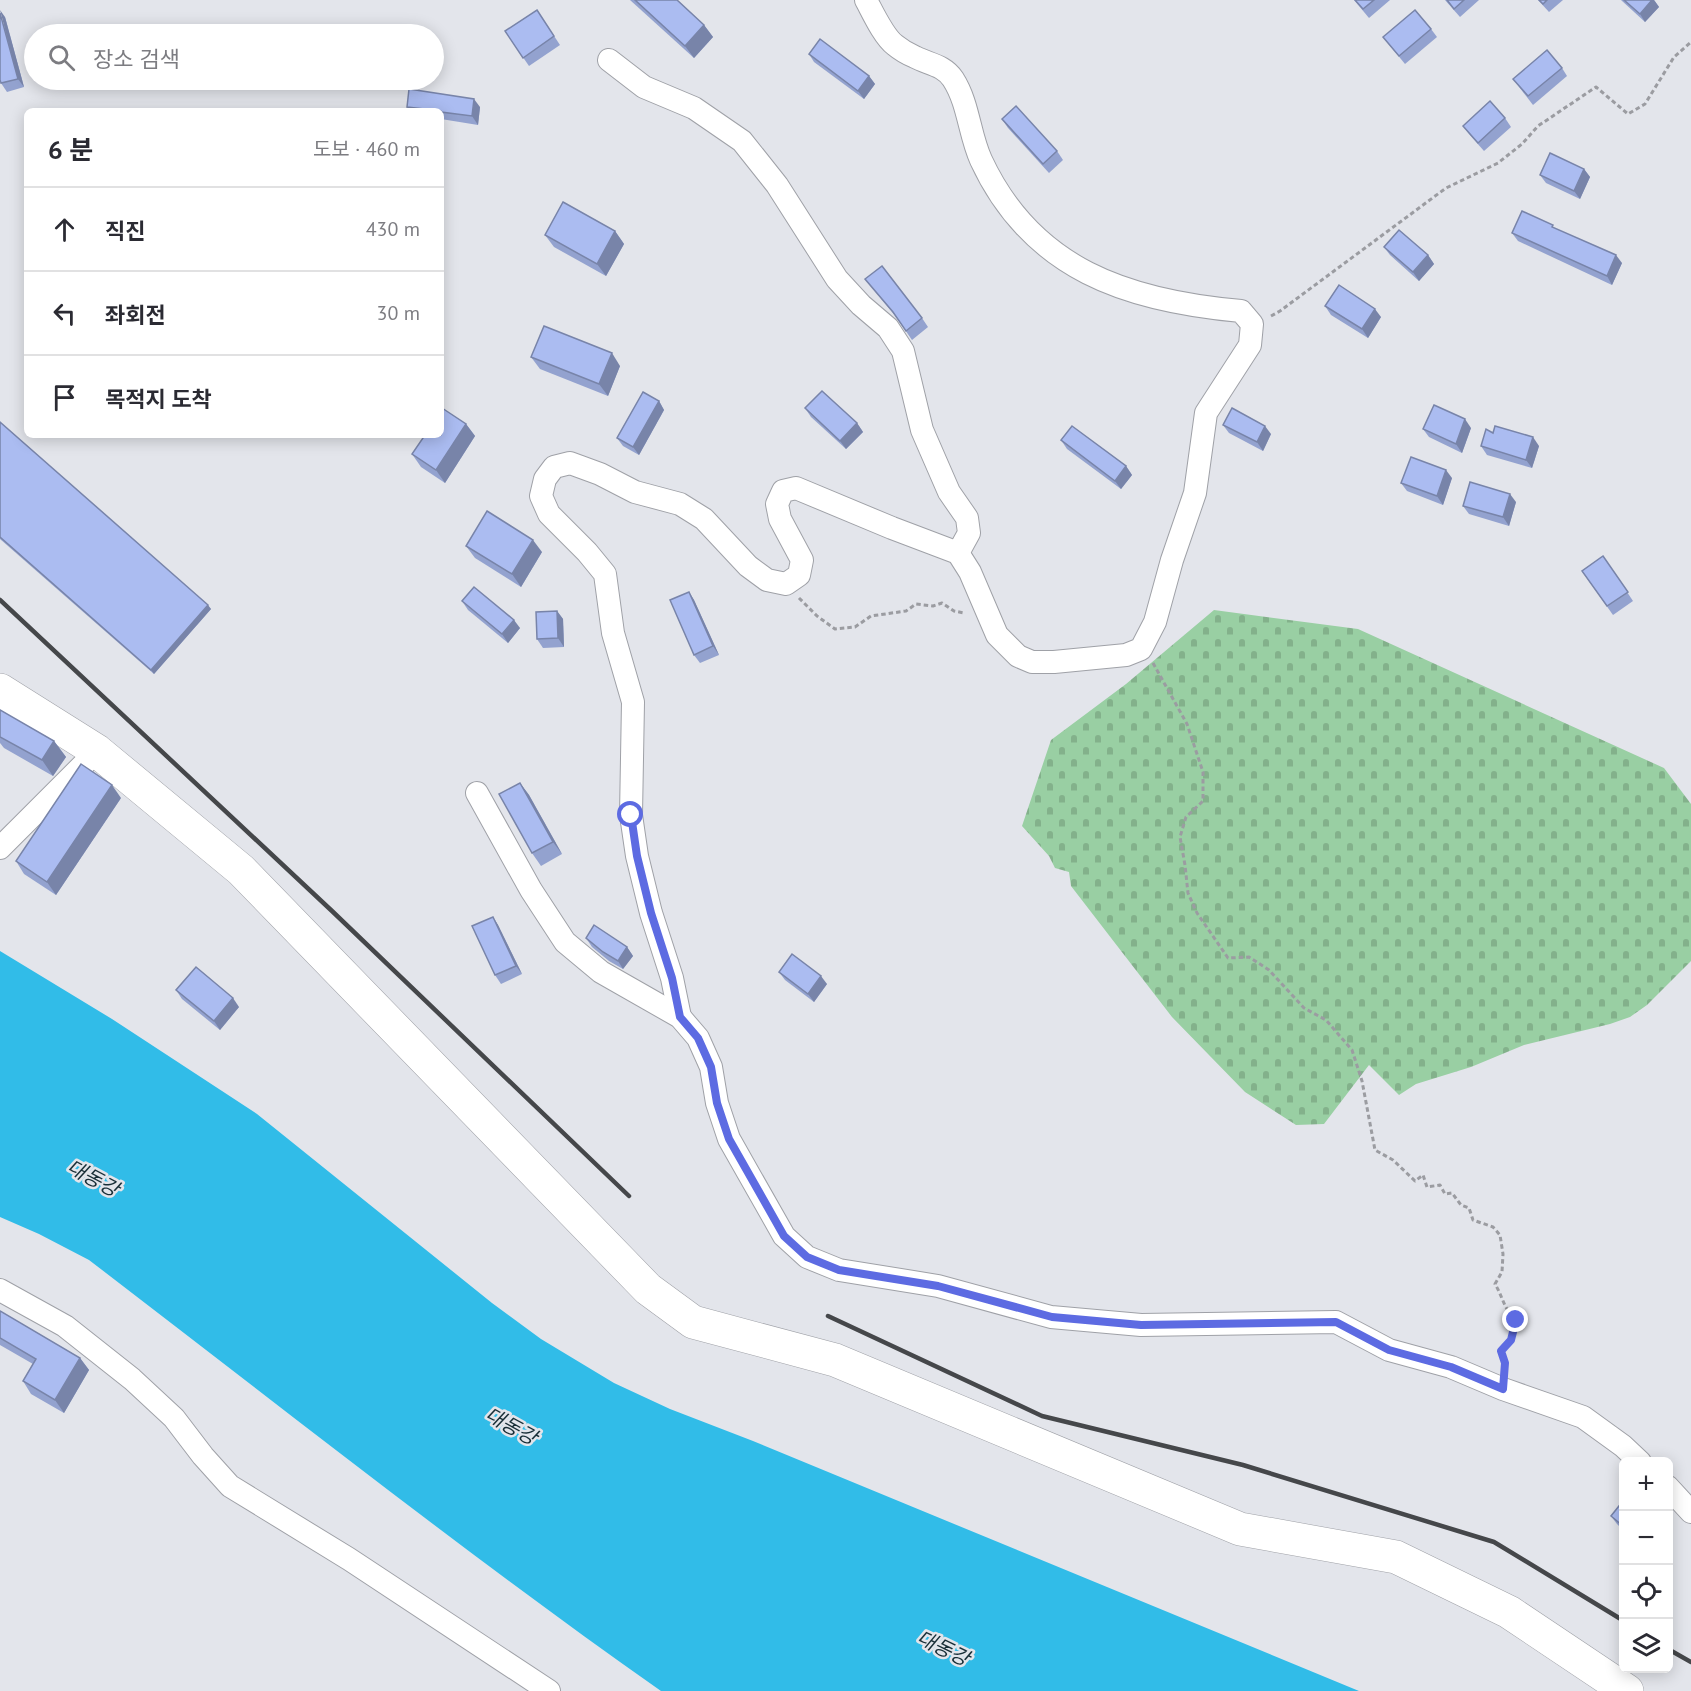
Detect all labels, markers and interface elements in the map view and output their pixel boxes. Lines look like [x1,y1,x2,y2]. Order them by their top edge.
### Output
search box [24,24,444,90]
icon: search [45,41,78,74]
text: 장소 검색 [93,45,180,73]
text: 6 분 [48,133,93,166]
text: 도보 · 460 m [313,136,420,162]
icon: ahead [48,213,81,246]
text: 430 m [366,216,420,242]
text: 직진 [105,217,145,245]
icon: left [48,297,81,330]
text: 30 m [377,300,420,326]
text: 좌회전 [105,301,166,329]
icon: arrive [48,381,81,414]
text: 목적지 도착 [105,385,212,413]
route start [617,801,643,827]
water label: 대동강 [63,1154,126,1204]
route end [1502,1306,1528,1332]
water label: 대동강 [481,1401,544,1452]
map controls [1619,1457,1673,1673]
button: + [1619,1457,1673,1511]
button: − [1619,1511,1673,1565]
button: locate [1619,1565,1673,1619]
button: layers [1619,1619,1673,1673]
water label: 대동강 [912,1624,976,1673]

